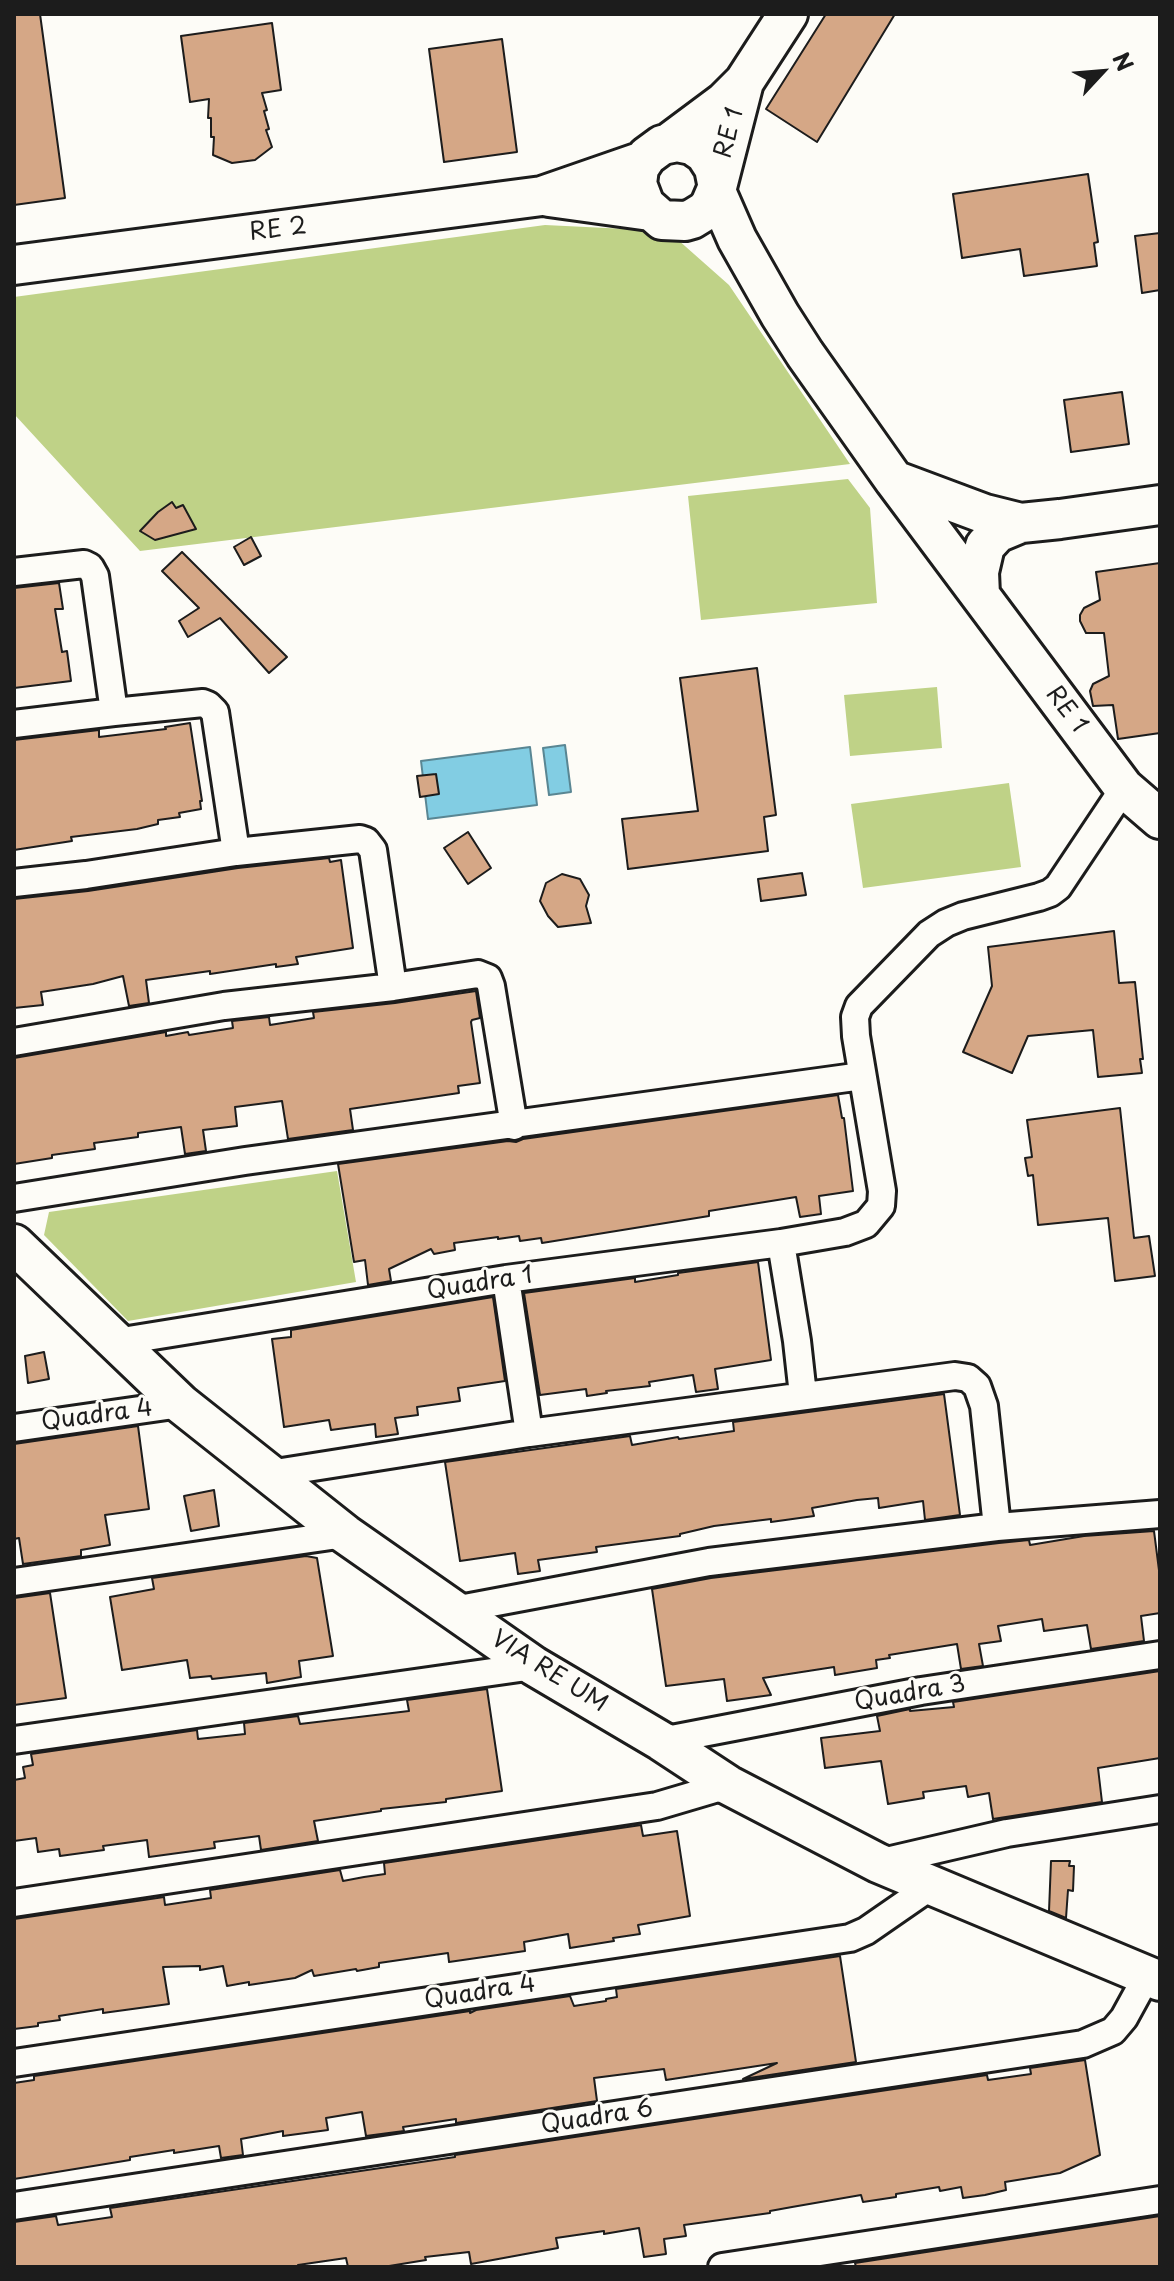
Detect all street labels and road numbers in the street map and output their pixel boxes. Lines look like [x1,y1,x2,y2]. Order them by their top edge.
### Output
street label: RE 1 [709,105,751,161]
street label: RE 2 [248,212,308,248]
street label: RE 1 [1039,681,1093,739]
street label: Quadra 1 [425,1261,535,1307]
street label: Quadra 4 [40,1394,154,1438]
street label: VIA RE UM [485,1625,613,1719]
street label: Quadra 3 [852,1670,968,1718]
street label: Quadra 4 [422,1970,538,2016]
street label: Quadra 6 [539,2095,655,2141]

